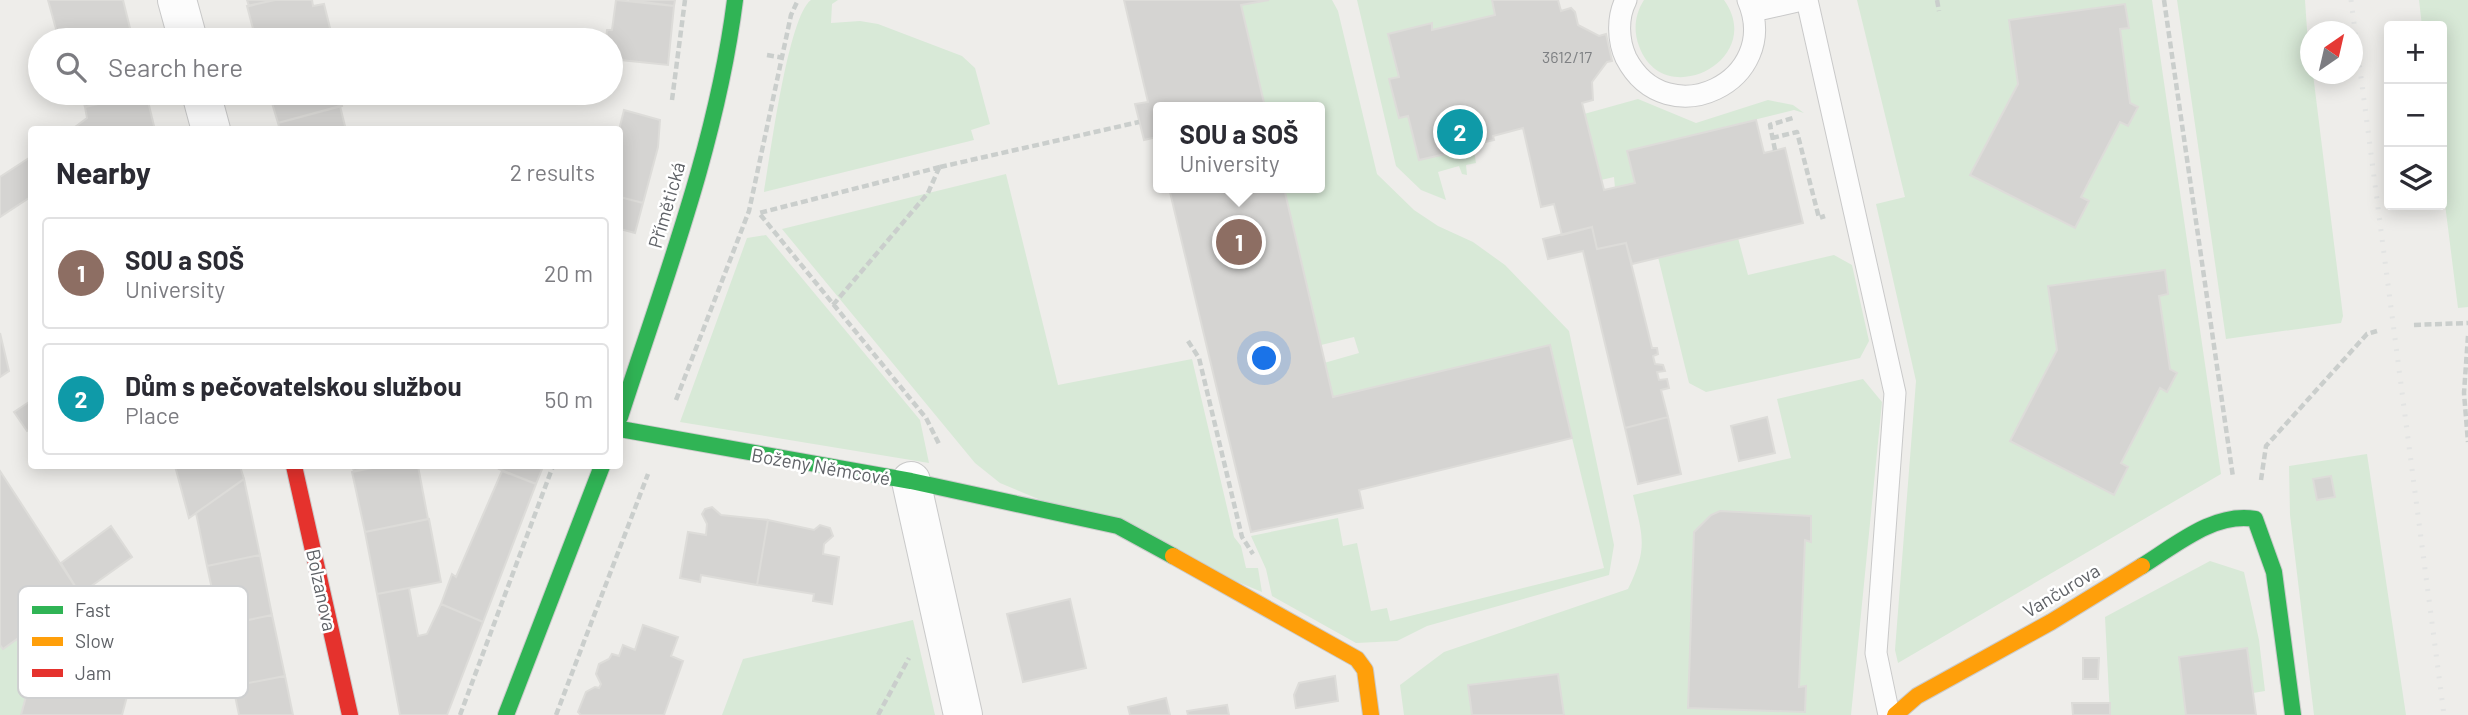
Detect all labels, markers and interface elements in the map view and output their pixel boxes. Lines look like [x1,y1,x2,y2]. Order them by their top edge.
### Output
north arrow [2300,21,2363,84]
map controls [2384,21,2447,210]
button: + [2384,21,2447,84]
search box [28,28,623,105]
house number: 3612/17 [1542,47,1592,66]
icon: search [52,48,90,86]
text: Search here [108,51,243,82]
button: − [2384,84,2447,147]
popup [1153,102,1325,193]
pin: 2 [1437,106,1483,158]
text: SOU a SOŠ [1179,118,1299,149]
button: layers [2384,147,2447,210]
text: University [1179,149,1280,177]
text: Nearby [56,154,151,190]
text: 2 results [510,158,595,186]
street label: Přímětická [643,159,689,251]
pin: 1 [1216,216,1262,268]
text: SOU a SOŠ [125,244,244,275]
text: 1 [77,259,85,287]
text: 20 m [544,259,593,287]
text: University [125,275,225,303]
your location [1247,341,1281,375]
text: Dům s pečovatelskou službou [125,370,462,401]
text: 2 [75,385,87,413]
text: 50 m [545,385,593,413]
text: Place [125,401,180,429]
street label: Boženy Němcové [750,442,892,490]
street label: Bolzanova [302,547,342,633]
street label: Vančurova [2018,558,2104,622]
legend [18,586,248,698]
text: Fast [75,598,111,621]
text: Slow [75,629,114,652]
text: Jam [75,661,111,684]

